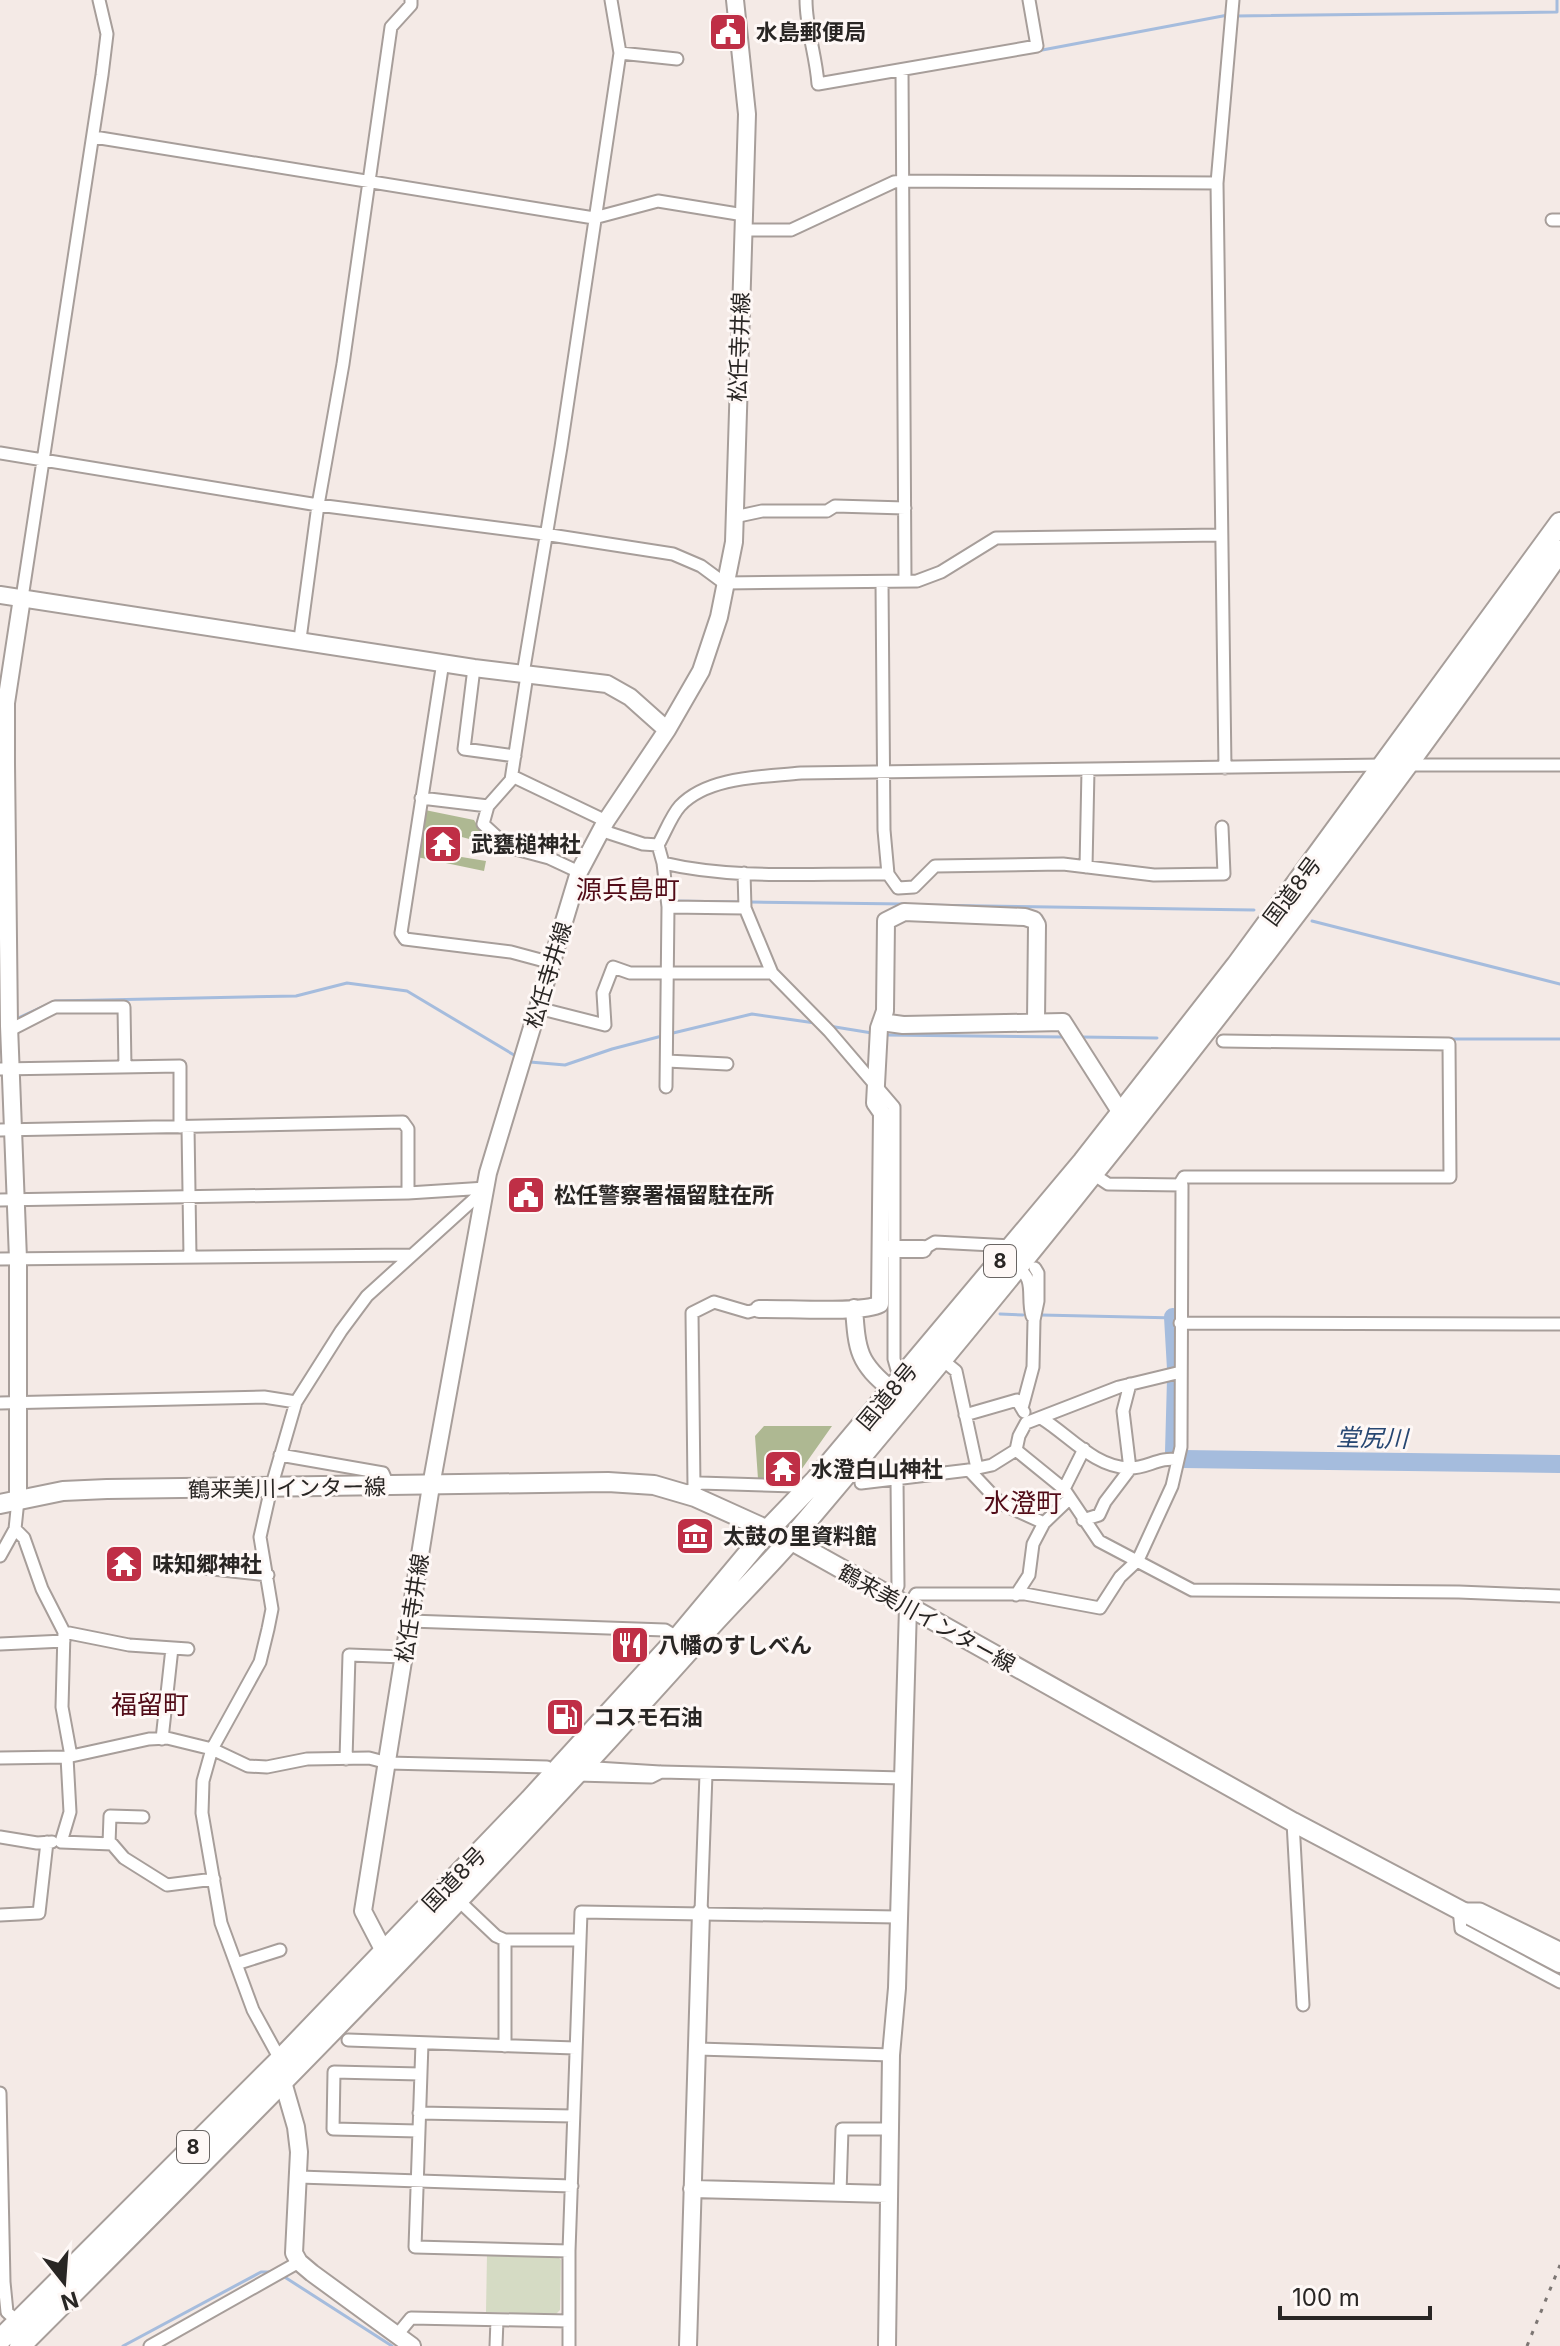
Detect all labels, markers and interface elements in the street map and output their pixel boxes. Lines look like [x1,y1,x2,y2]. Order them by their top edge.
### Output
public building icon: 水島郵便局 [707,11,749,53]
place label: 水島郵便局 [756,19,866,45]
street label: 松任寺井線 [724,292,754,402]
temple icon: 武甕槌神社 [422,823,464,865]
place label: 武甕槌神社 [471,831,581,857]
street label: 国道8号 [1258,851,1326,931]
district label: 源兵島町 [576,874,680,905]
street label: 松任寺井線 [519,919,577,1031]
public building icon: 松任警察署福留駐在所 [505,1174,547,1216]
place label: 松任警察署福留駐在所 [554,1182,774,1208]
road number: 8 [984,1245,1016,1277]
street label: 国道8号 [851,1357,923,1435]
water label: 堂尻川 [1336,1423,1411,1453]
temple icon: 水澄白山神社 [762,1448,804,1490]
place label: 水澄白山神社 [811,1456,943,1482]
street label: 鶴来美川インター線 [188,1473,386,1503]
district label: 水澄町 [984,1487,1062,1518]
museum icon: 太鼓の里資料館 [674,1515,716,1557]
place label: 太鼓の里資料館 [723,1523,877,1549]
temple icon: 味知郷神社 [103,1543,145,1585]
place label: 味知郷神社 [152,1551,262,1577]
street label: 松任寺井線 [391,1552,433,1664]
street label: 鶴来美川インター線 [834,1559,1020,1677]
restaurant icon: 八幡のすしべん [609,1624,651,1666]
place label: 八幡のすしべん [658,1632,812,1658]
district label: 福留町 [111,1689,189,1720]
fuel station icon: コスモ石油 [544,1696,586,1738]
place label: コスモ石油 [593,1704,703,1730]
street label: 国道8号 [417,1841,491,1917]
road number: 8 [177,2131,209,2163]
north arrow [24,2242,104,2322]
scale bar [1280,2270,1430,2320]
text: 100 m [1292,2283,1360,2312]
text: N [58,2286,82,2316]

